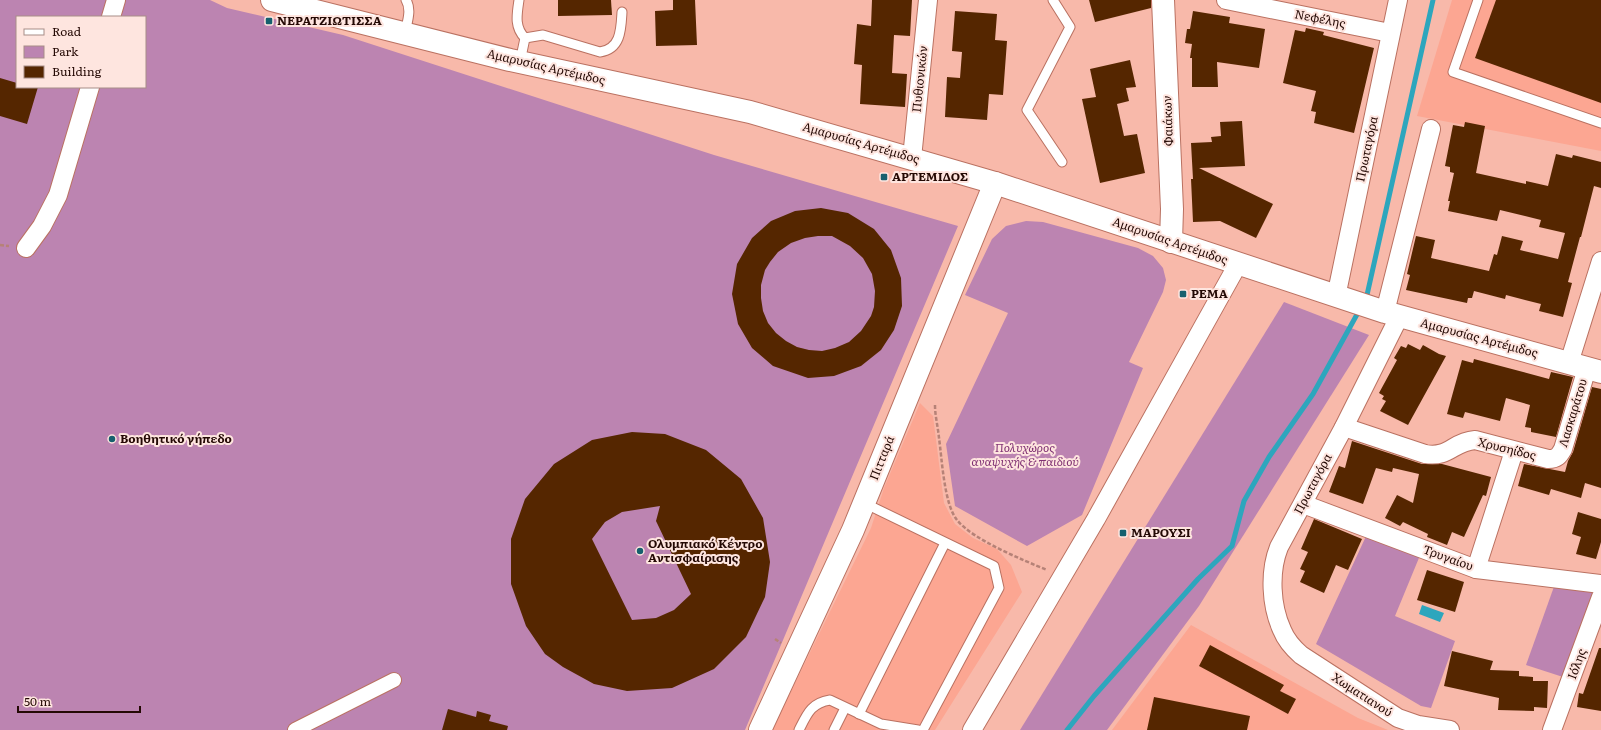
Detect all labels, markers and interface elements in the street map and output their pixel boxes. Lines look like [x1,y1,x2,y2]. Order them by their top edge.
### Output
street label: Νεφέλης [1293,4,1347,32]
place label: ΝΕΡΑΤΖΙΩΤΙΣΣΑ [277,11,382,29]
legend [16,16,146,88]
marker: ΝΕΡΑΤΖΙΩΤΙΣΣΑ [264,16,274,26]
text: Road [52,22,82,40]
text: Park [52,42,79,60]
street label: Αμαρυσίας Αρτέμιδος [485,44,607,88]
street label: Πυθιονικών [907,45,931,113]
text: Building [52,62,102,80]
street label: Φαιάκων [1157,95,1177,147]
street label: Πρωταγόρα [1350,114,1382,183]
street label: Αμαρυσίας Αρτέμιδος [801,117,922,167]
place label: ΑΡΤΕΜΙΔΟΣ [892,167,968,185]
marker: ΑΡΤΕΜΙΔΟΣ [879,172,889,182]
street label: Αμαρυσίας Αρτέμιδος [1110,212,1231,268]
place label: ΡΕΜΑ [1191,284,1228,302]
marker: ΡΕΜΑ [1178,289,1188,299]
street label: Αμαρυσίας Αρτέμιδος [1418,313,1540,361]
street label: Λασκαράτου [1553,376,1591,449]
place label: Βοηθητικό γήπεδο [120,429,232,447]
street label: Πιτταρά [864,432,898,483]
street label: Χρυσηίδος [1476,432,1538,464]
marker: Βοηθητικό γήπεδο [107,434,117,444]
park label: Πολυχώρος αναψυχής & παιδιού [971,438,1079,470]
street label: Πρωταγόρα [1289,449,1336,517]
place label: ΜΑΡΟΥΣΙ [1131,523,1191,541]
marker: ΜΑΡΟΥΣΙ [1118,528,1128,538]
place label: Ολυμπιακό Κέντρο Αντισφαίρισης [648,534,762,566]
street label: Τρυγαίου [1421,540,1476,575]
marker: Ολυμπιακό Κέντρο Αντισφαίρισης [635,546,645,556]
street label: Ιόλης [1562,646,1590,682]
street label: Χωματιανού [1329,668,1396,721]
scale bar [18,688,140,714]
text: 50 m [24,692,51,710]

